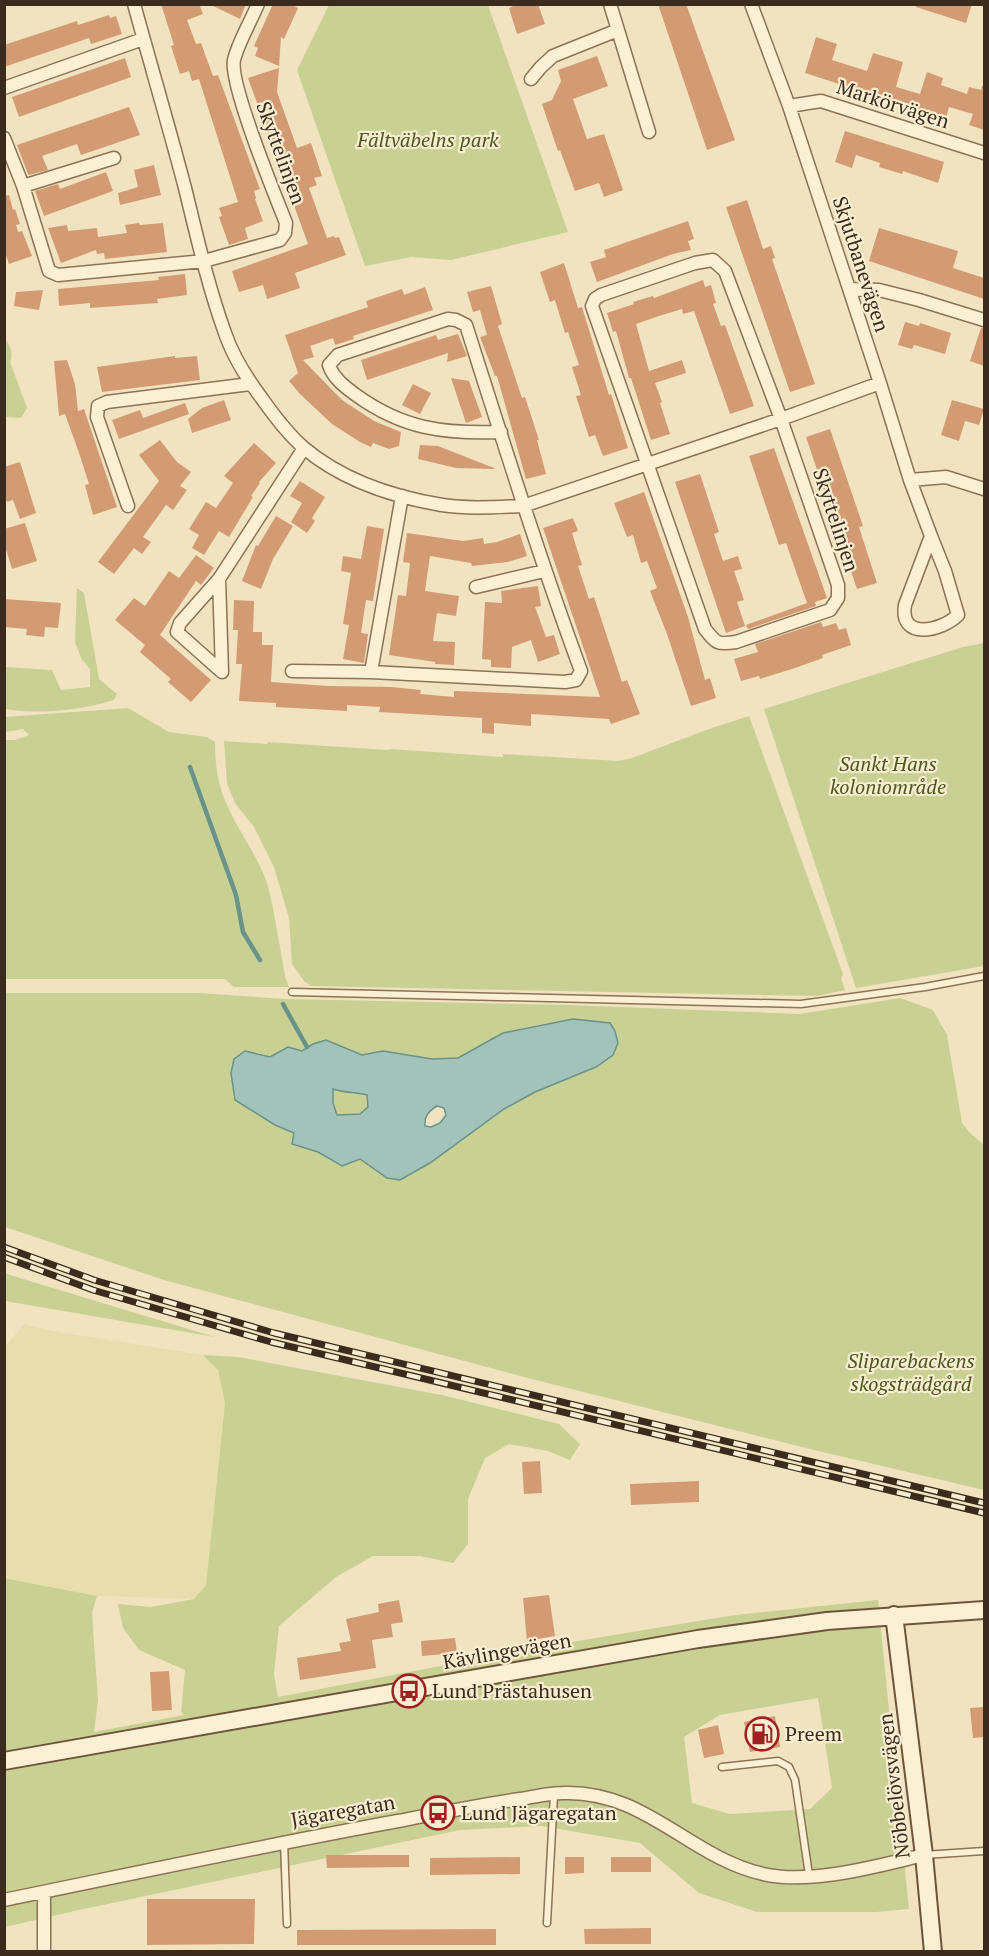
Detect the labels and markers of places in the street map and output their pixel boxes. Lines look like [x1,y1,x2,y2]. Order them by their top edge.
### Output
bus stop icon: Lund Prästahusen [391,1673,427,1709]
place label: Lund Prästahusen [432,1677,592,1704]
fuel station icon: Preem [744,1716,780,1752]
place label: Preem [785,1720,842,1747]
bus stop icon: Lund Jägaregatan [420,1795,456,1831]
place label: Lund Jägaregatan [461,1799,617,1826]

